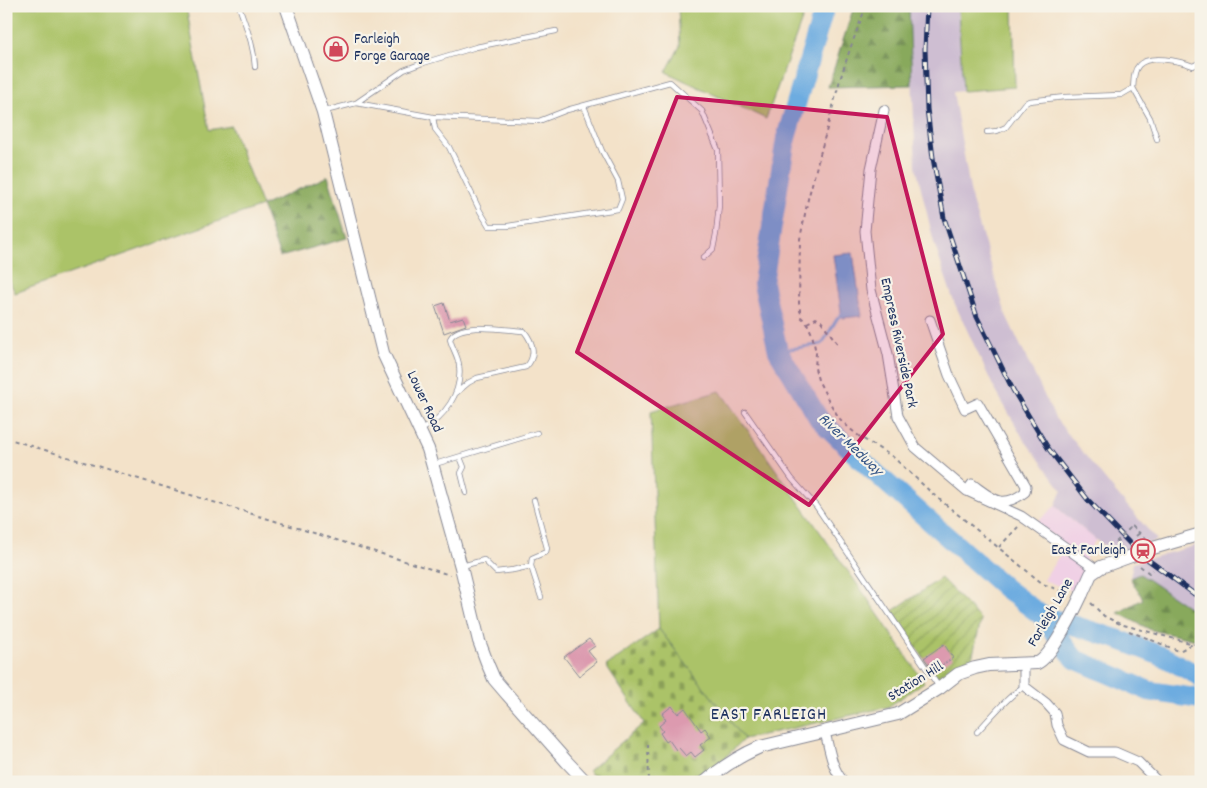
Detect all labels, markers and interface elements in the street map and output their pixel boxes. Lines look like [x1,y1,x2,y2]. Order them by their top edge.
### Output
place label: Farleigh Forge Garage [354,29,430,68]
shop icon: Farleigh Forge Garage [323,36,349,62]
street label: Empress Riverside Park [873,276,923,410]
street label: Lower Road [400,367,448,437]
water label: River Medway [812,408,889,484]
station icon: East Farleigh [1130,538,1156,564]
place label: East Farleigh [1051,540,1126,562]
street label: Farleigh Lane [1023,574,1080,651]
street label: Station Hill [884,656,949,708]
district label: EAST FARLEIGH [711,703,827,728]

